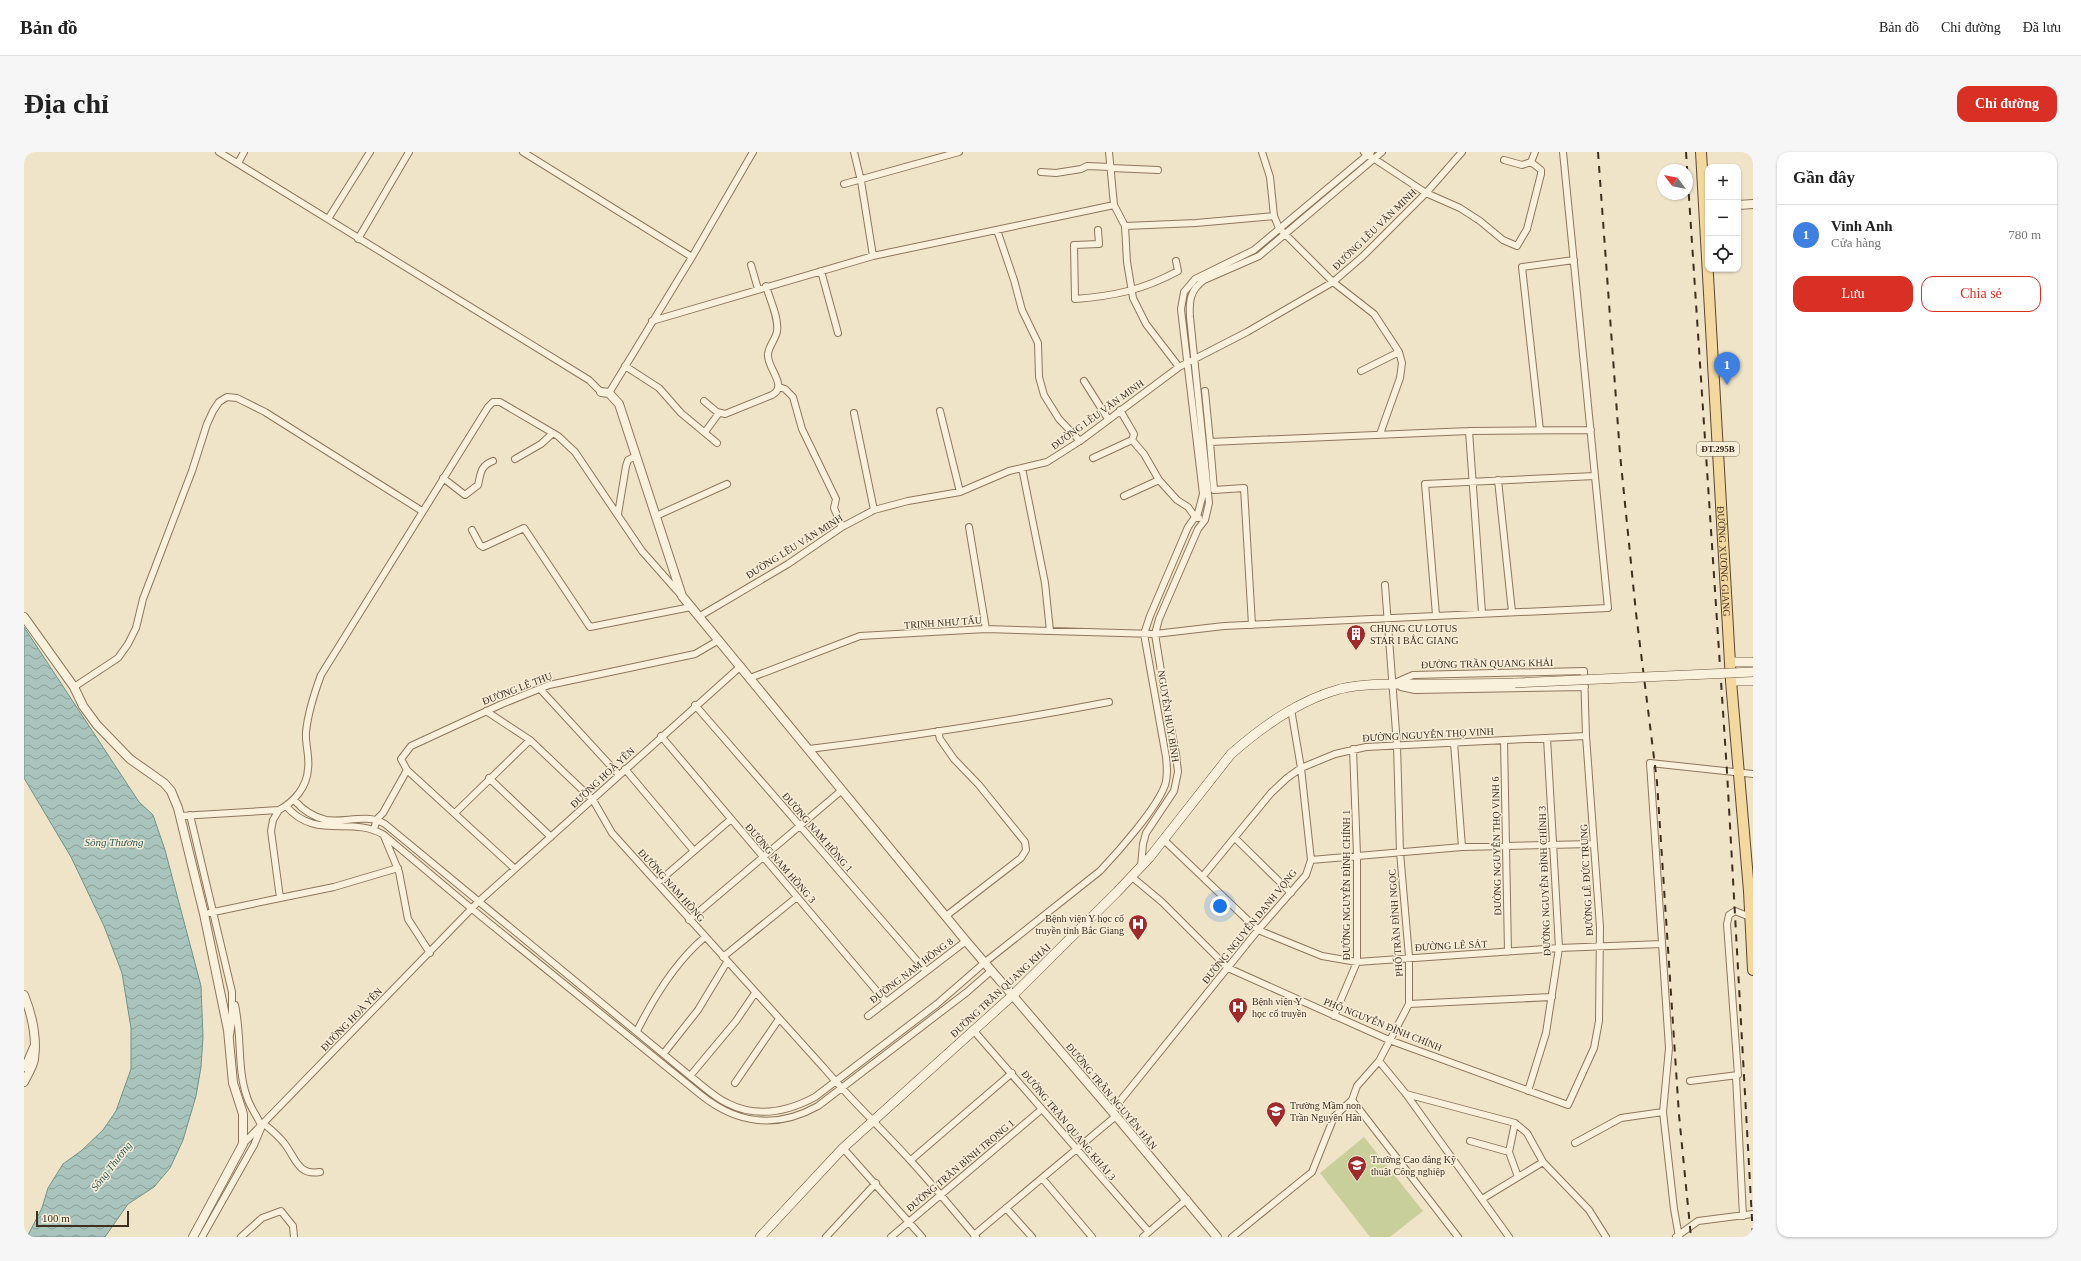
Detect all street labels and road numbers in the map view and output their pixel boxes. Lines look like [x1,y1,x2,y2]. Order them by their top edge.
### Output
street label: ĐƯỜNG LỀU VĂN MINH [1330,186,1418,272]
street label: ĐƯỜNG LỀU VĂN MINH [1048,376,1146,452]
road number: ĐT.295B [1697,442,1739,456]
street label: ĐƯỜNG XƯƠNG GIANG [1715,506,1732,617]
street label: ĐƯỜNG LỀU VĂN MINH [743,511,845,581]
street label: TRỊNH NHƯ TẤU [904,613,983,632]
street label: ĐƯỜNG TRẦN QUANG KHẢI [1421,656,1553,670]
street label: NGUYỄN HUY BÍNH [1156,669,1182,763]
street label: ĐƯỜNG LÊ THỤ [481,670,555,707]
street label: ĐƯỜNG NGUYỄN THỌ VINH [1362,725,1494,743]
street label: ĐƯỜNG HOÀ YÊN [568,745,637,810]
street label: ĐƯỜNG NGUYỄN THỌ VINH 6 [1489,776,1503,916]
street label: ĐƯỜNG NAM HỒNG 1 [780,790,856,874]
street label: ĐƯỜNG NGUYỄN ĐÌNH CHÍNH 3 [1535,806,1553,956]
street label: ĐƯỜNG NGUYỄN ĐÌNH CHÍNH 1 [1340,810,1352,960]
street label: ĐƯỜNG NAM HỒNG 3 [743,821,819,905]
street label: ĐƯỜNG LÊ ĐỨC TRUNG [1578,824,1595,936]
street label: ĐƯỜNG NAM HỒNG [636,846,708,924]
street label: ĐƯỜNG NGUYỄN DANH VỌNG [1199,866,1299,986]
street label: PHỐ TRẦN ĐÌNH NGỌC [1385,868,1405,977]
street label: ĐƯỜNG NAM HỒNG 8 [867,935,955,1005]
street label: ĐƯỜNG LÊ SÁT [1414,938,1488,953]
street label: ĐƯỜNG TRẦN QUANG KHẢI [948,940,1052,1040]
street label: ĐƯỜNG HOÀ YÊN [318,985,384,1053]
street label: PHỐ NGUYỄN ĐÌNH CHÍNH [1322,995,1444,1053]
street label: ĐƯỜNG TRẦN NGUYÊN HÃN [1064,1040,1160,1152]
street label: ĐƯỜNG TRẦN QUANG KHẢI 3 [1019,1068,1119,1182]
street label: ĐƯỜNG TRẦN BÌNH TRỌNG 1 [904,1116,1016,1214]

